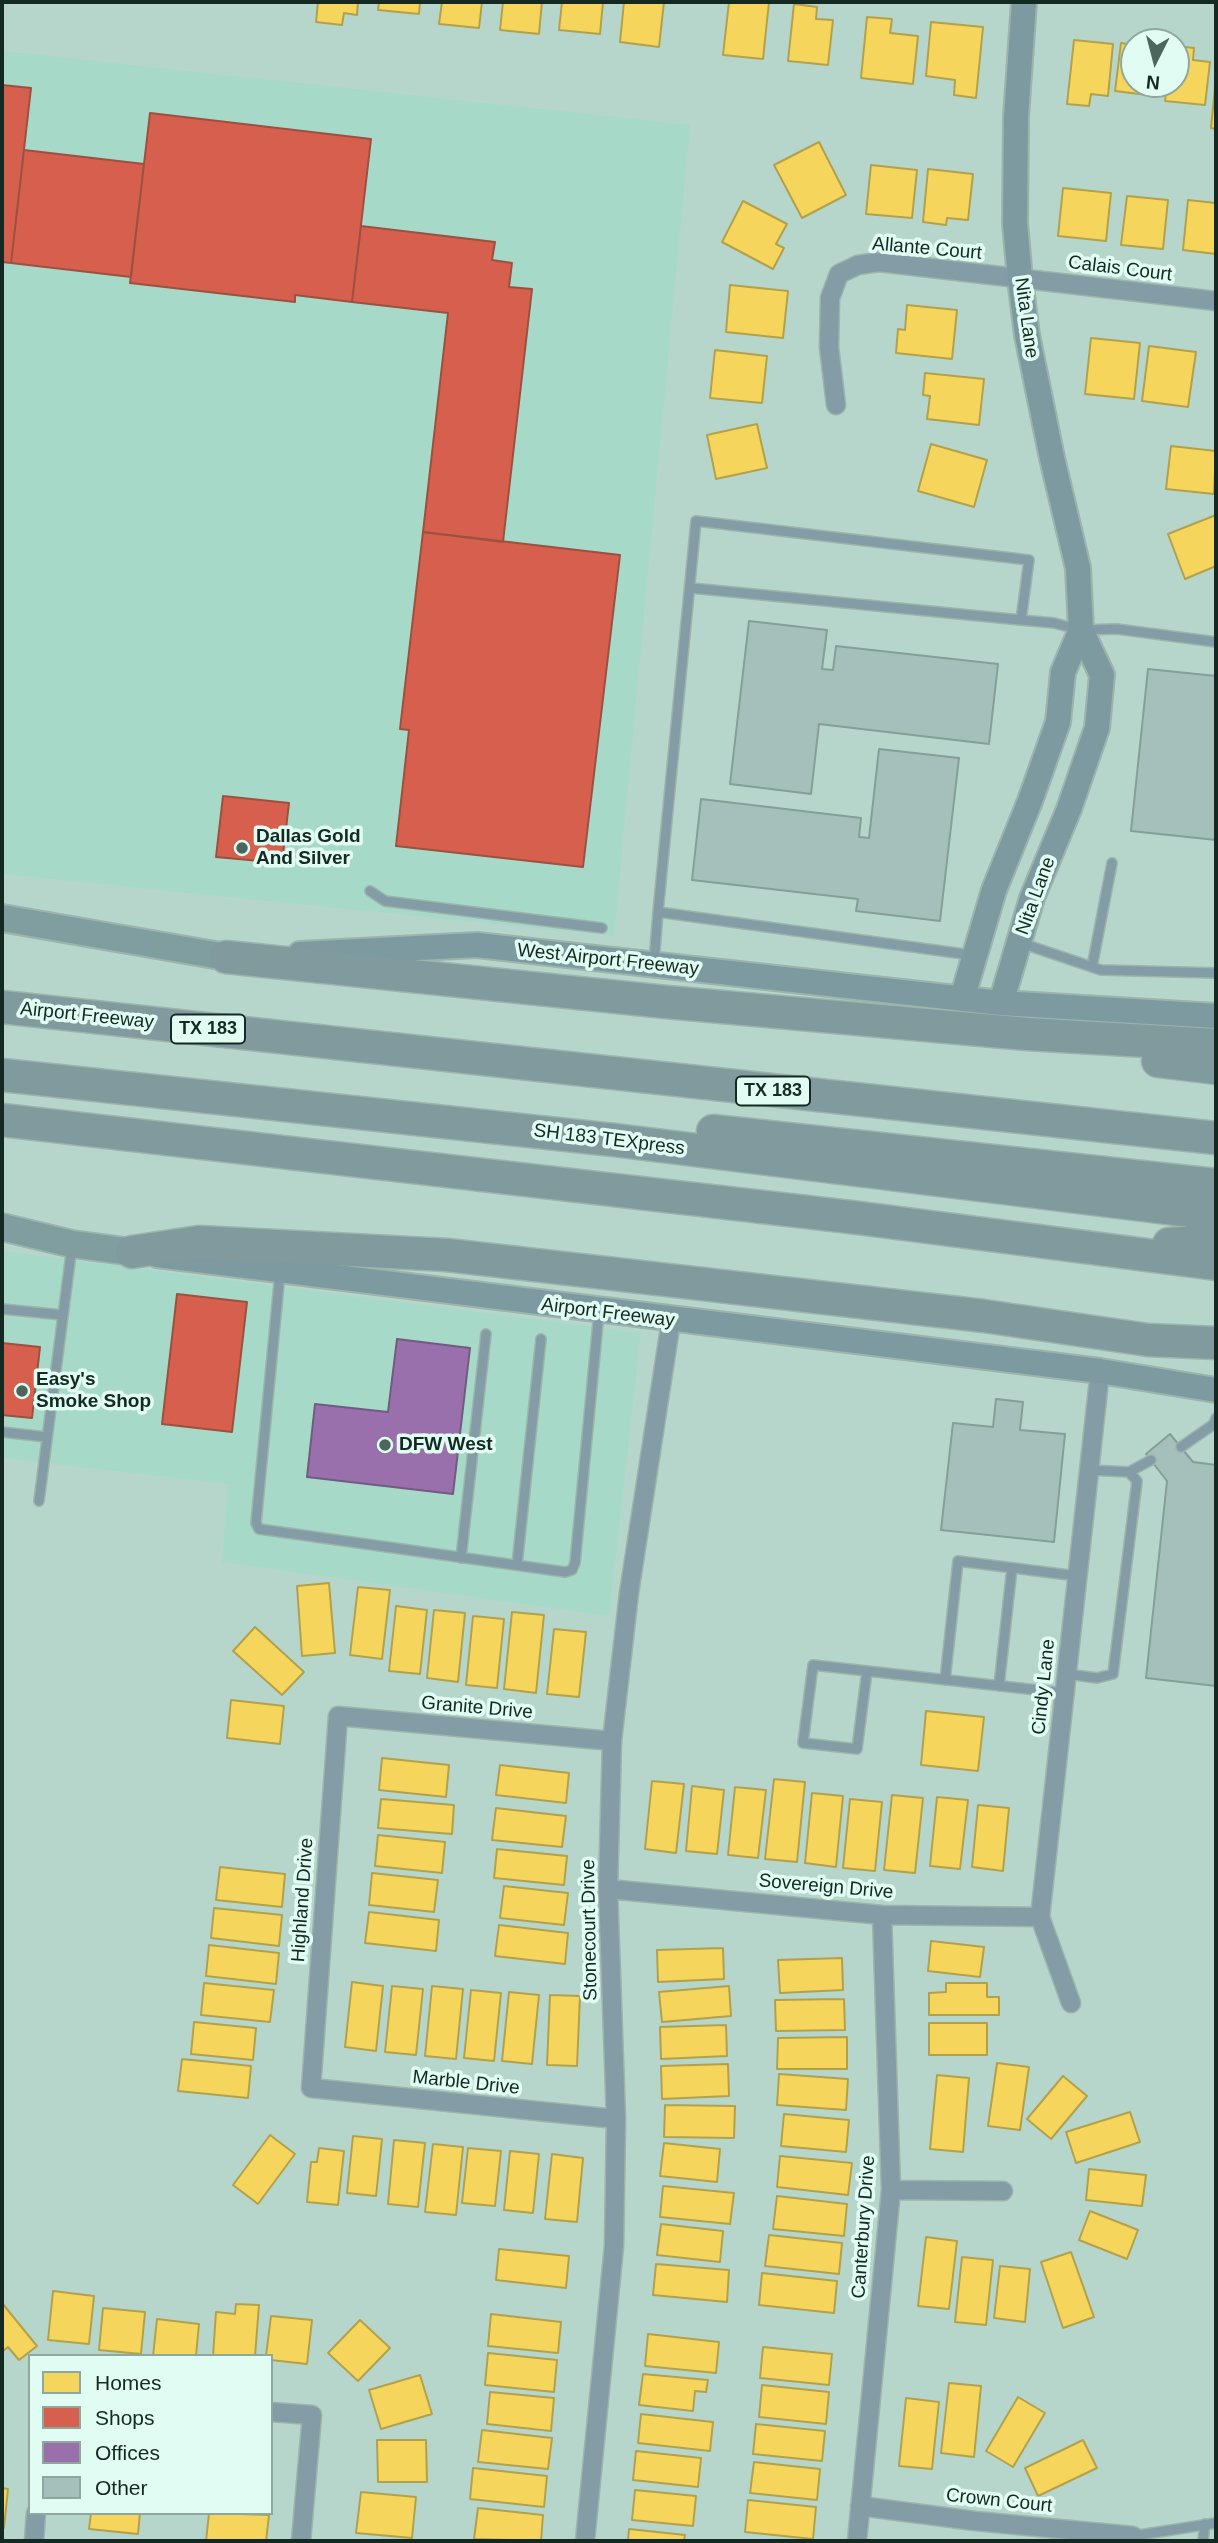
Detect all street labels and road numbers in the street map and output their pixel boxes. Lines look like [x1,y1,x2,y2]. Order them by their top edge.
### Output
street label: Allante Court [871,233,983,265]
street label: Calais Court [1067,251,1173,287]
street label: Nita Lane [1009,276,1043,360]
street label: Nita Lane [1011,854,1061,938]
street label: West Airport Freeway [516,939,700,981]
street label: Airport Freeway [19,998,155,1034]
road number: TX 183 [171,1014,245,1044]
road number: TX 183 [736,1076,810,1106]
street label: SH 183 TEXpress [532,1119,686,1161]
street label: Airport Freeway [540,1294,676,1332]
street label: Cindy Lane [1028,1638,1060,1736]
street label: Granite Drive [420,1692,534,1724]
street label: Highland Drive [287,1837,319,1963]
street label: Stonecourt Drive [577,1859,603,2001]
street label: Sovereign Drive [758,1870,894,1904]
street label: Marble Drive [411,2066,521,2100]
street label: Canterbury Drive [848,2155,880,2299]
street label: Crown Court [945,2484,1053,2518]

